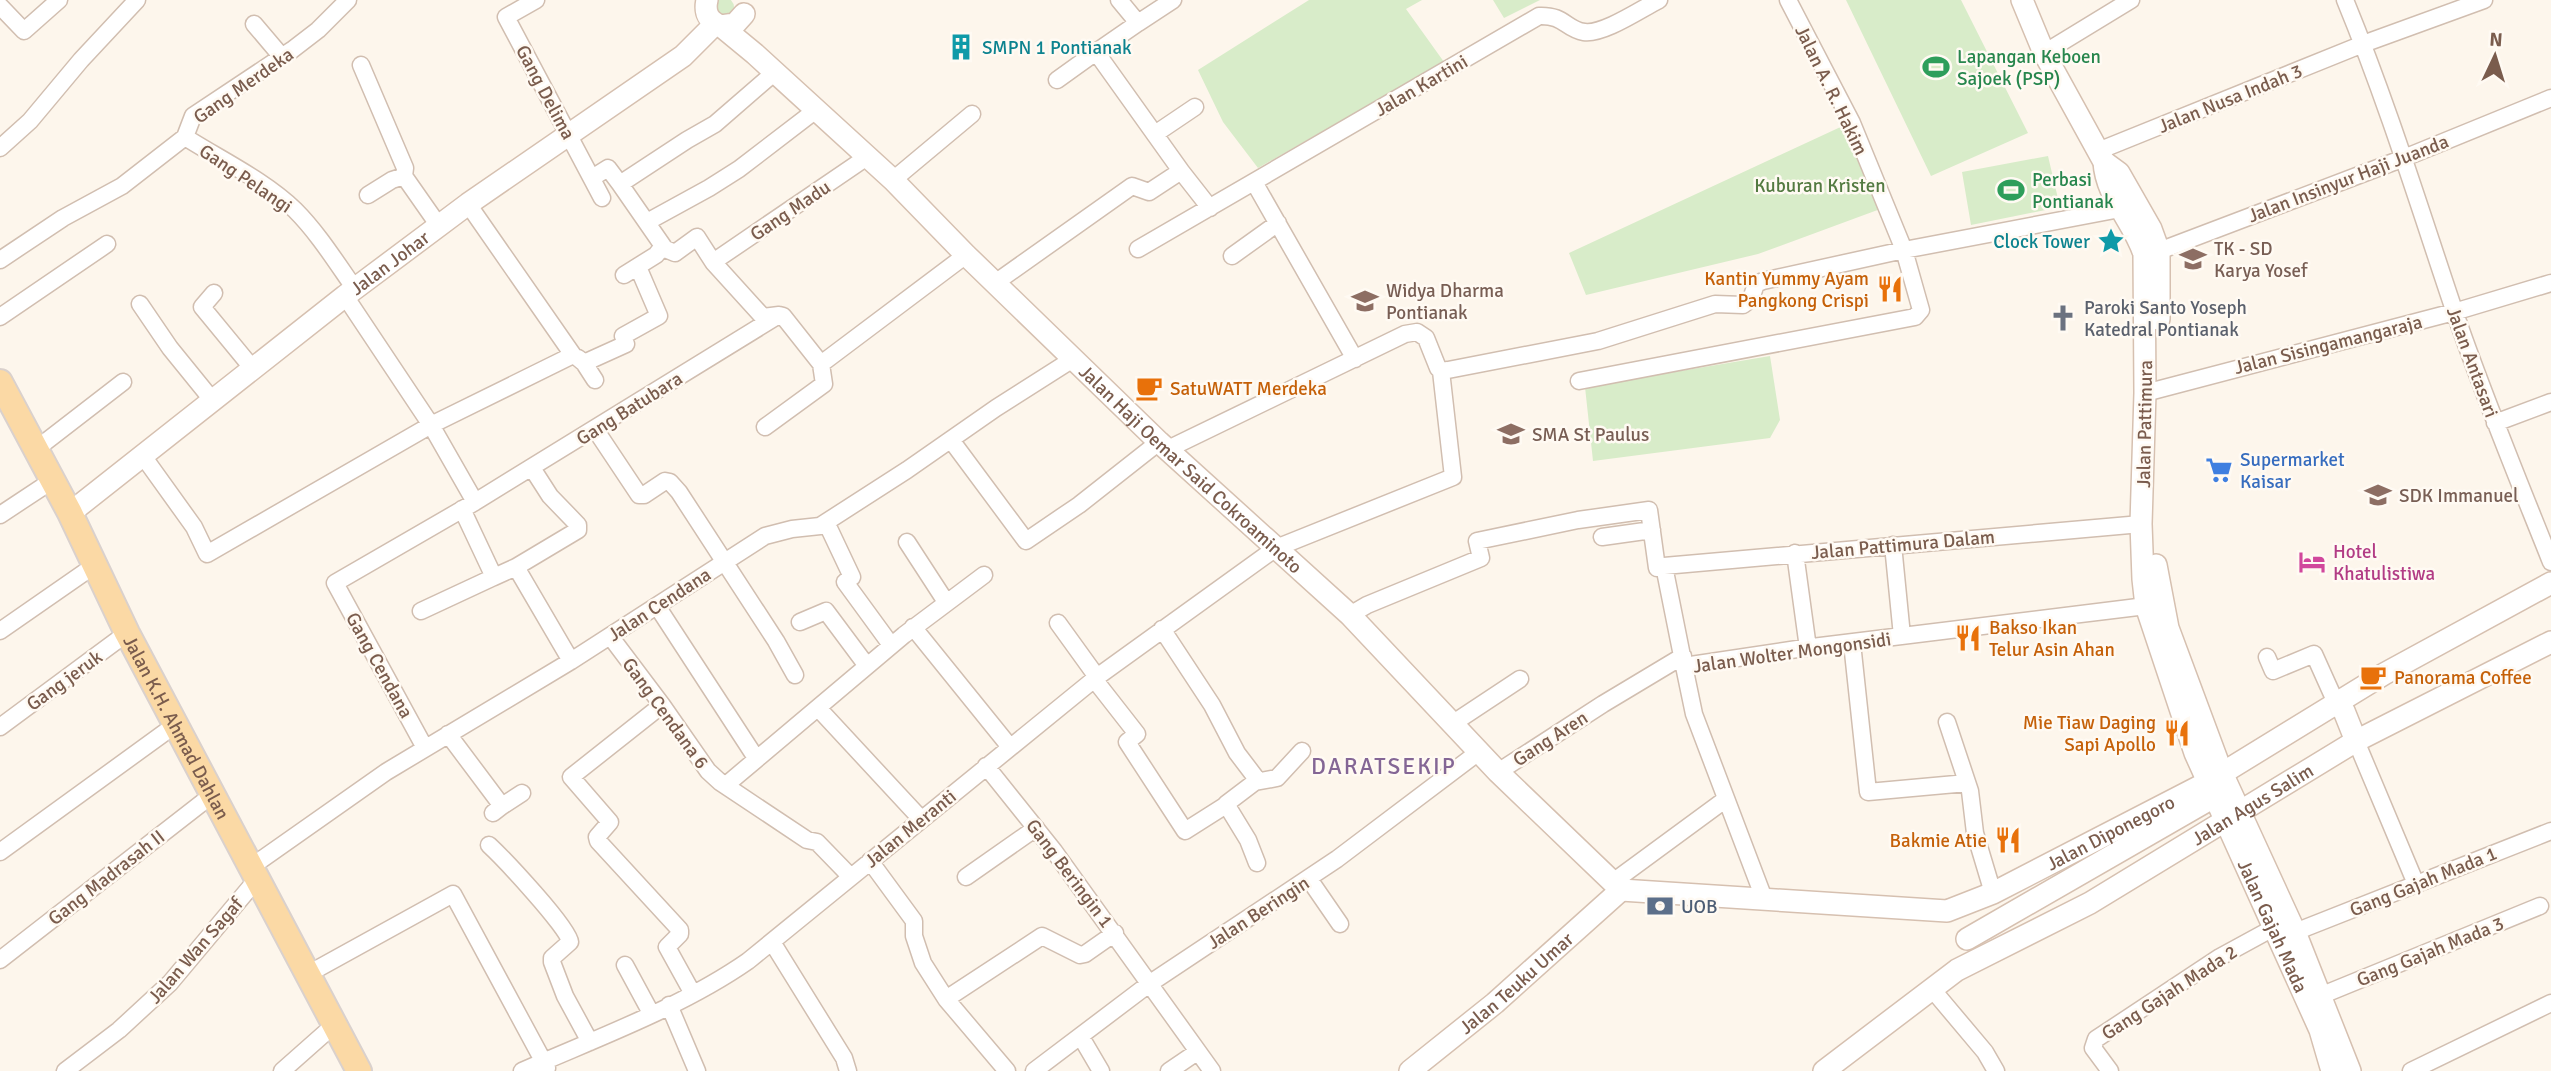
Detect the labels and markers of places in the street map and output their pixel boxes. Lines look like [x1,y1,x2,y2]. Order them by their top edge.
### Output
building icon: SMPN 1 Pontianak [946,32,976,62]
place label: SMPN 1 Pontianak [982,36,1132,60]
place label: Lapangan Keboen Sajoek (PSP) [1957,45,2101,91]
sports icon: Lapangan Keboen Sajoek (PSP) [1921,52,1951,82]
place label: Perbasi Pontianak [2032,168,2114,214]
sports icon: Perbasi Pontianak [1996,175,2026,205]
place icon: Clock Tower [2096,226,2126,256]
place label: Clock Tower [1993,230,2090,254]
place label: TK - SD Karya Yosef [2214,237,2309,283]
school or university icon: TK - SD Karya Yosef [2178,244,2208,274]
place label: Kantin Yummy Ayam Pangkong Crispi [1704,267,1869,313]
restaurant icon: Kantin Yummy Ayam Pangkong Crispi [1875,274,1905,304]
place label: Widya Dharma Pontianak [1386,279,1504,325]
school or university icon: Widya Dharma Pontianak [1350,286,1380,316]
place label: Paroki Santo Yoseph Katedral Pontianak [2084,296,2247,342]
church icon: Paroki Santo Yoseph Katedral Pontianak [2048,303,2078,333]
cafe icon: SatuWATT Merdeka [1134,373,1164,403]
place label: SatuWATT Merdeka [1170,377,1327,401]
school or university icon: SMA St Paulus [1496,419,1526,449]
place label: SMA St Paulus [1532,423,1649,447]
place label: Supermarket Kaisar [2240,448,2345,494]
supermarket icon: Supermarket Kaisar [2204,455,2234,485]
school or university icon: SDK Immanuel [2363,480,2393,510]
place label: SDK Immanuel [2399,484,2519,508]
place label: Hotel Khatulistiwa [2333,540,2435,586]
hotel icon: Hotel Khatulistiwa [2297,547,2327,577]
place label: Bakso Ikan Telur Asin Ahan [1989,616,2115,662]
restaurant icon: Bakso Ikan Telur Asin Ahan [1953,623,1983,653]
cafe icon: Panorama Coffee [2358,662,2388,692]
place label: Panorama Coffee [2394,666,2532,690]
place label: Mie Tiaw Daging Sapi Apollo [2023,711,2156,757]
restaurant icon: Mie Tiaw Daging Sapi Apollo [2162,718,2192,748]
restaurant icon: Bakmie Atie [1993,825,2023,855]
place label: Bakmie Atie [1890,829,1987,853]
bank icon: UOB [1645,891,1675,921]
place label: UOB [1681,895,1718,919]

